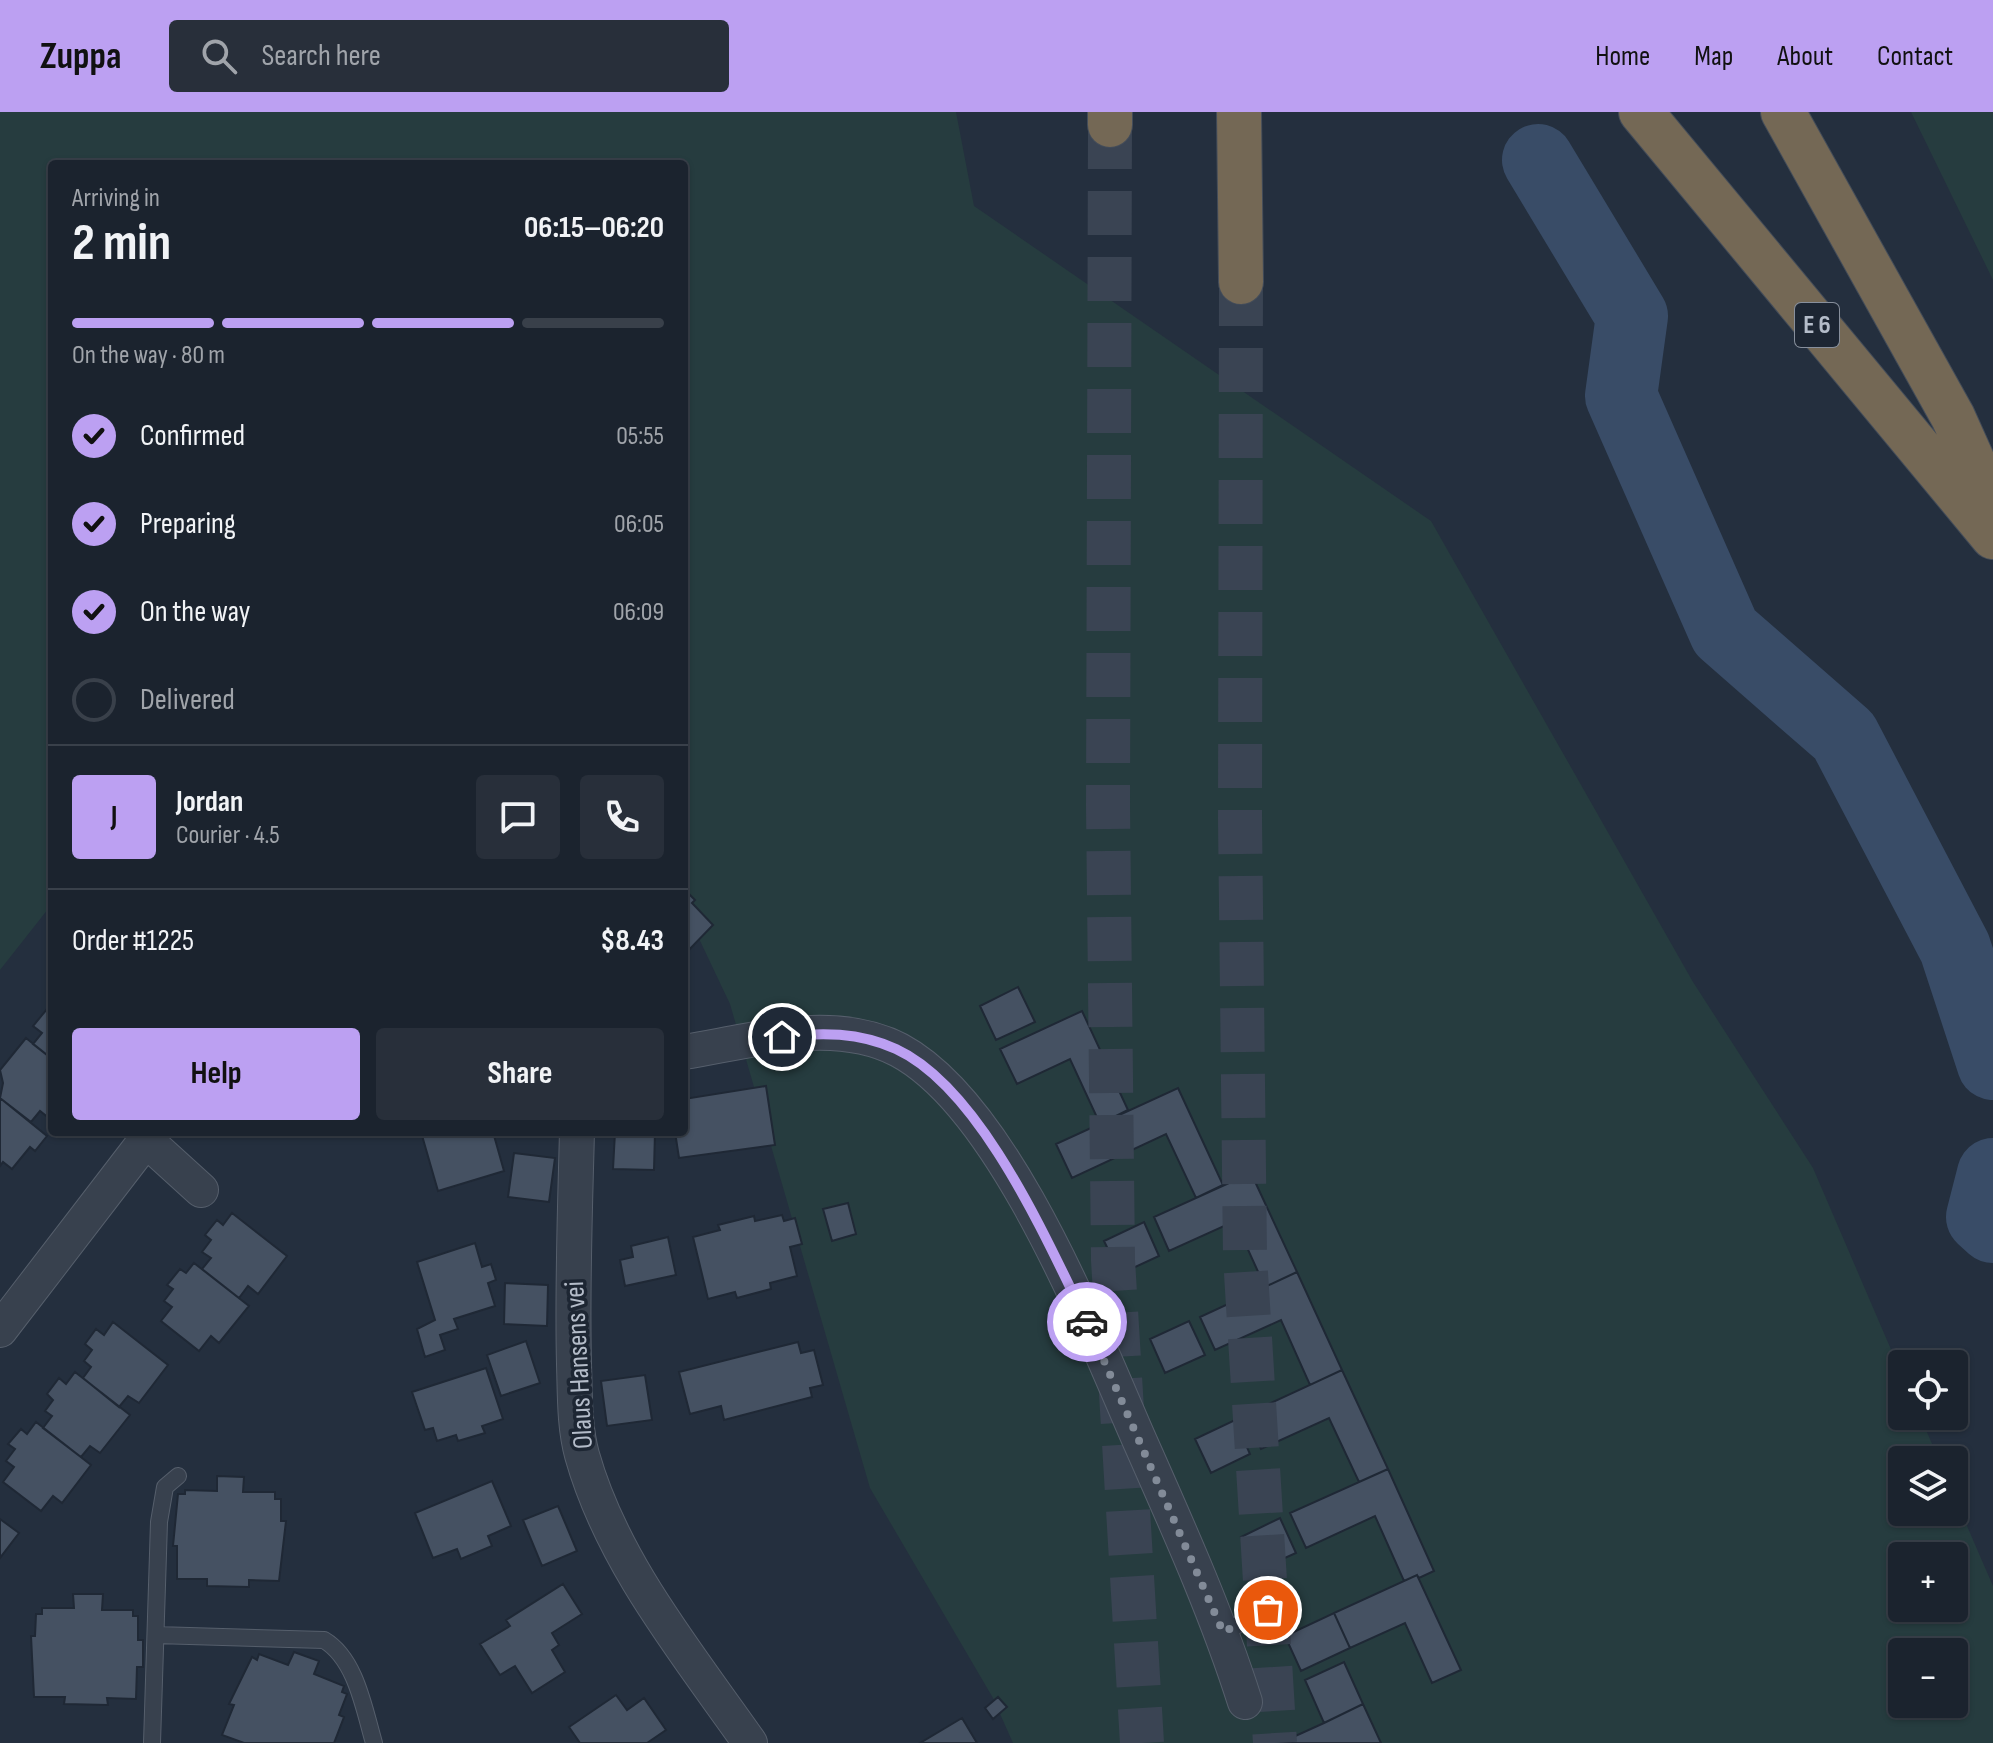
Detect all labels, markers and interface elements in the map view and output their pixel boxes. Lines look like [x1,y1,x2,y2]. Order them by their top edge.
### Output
search box [169,20,729,92]
text: Zuppa [40,34,121,79]
icon: search [197,34,241,78]
text: Search here [261,38,381,74]
text: Home [1595,40,1650,73]
text: Map [1694,40,1733,73]
text: About [1777,40,1833,73]
text: Contact [1877,40,1953,73]
text: Arriving in [72,183,160,214]
text: 06:15–06:20 [524,210,664,246]
text: 2 min [72,212,171,275]
road number: E 6 [1795,303,1839,347]
text: On the way · 80 m [72,340,225,371]
icon: check [72,414,116,458]
text: Confirmed [140,418,245,454]
text: 05:55 [616,421,664,452]
icon: check [72,502,116,546]
text: Preparing [140,506,236,542]
text: 06:05 [614,509,664,540]
icon: check [72,590,116,634]
text: On the way [140,594,250,630]
text: 06:09 [613,597,664,628]
text: Delivered [140,682,235,718]
button: chat [476,775,560,859]
button: phone [580,775,664,859]
text: Jordan [176,784,243,820]
text: J [111,799,117,835]
text: Courier · 4.5 [176,820,280,851]
text: Order #1225 [72,923,194,959]
text: $8.43 [600,923,664,959]
pin [748,1003,816,1071]
icon: home [760,1015,804,1059]
button: Help [72,1028,360,1120]
button: Share [376,1028,664,1120]
street label: Olaus Hansens vei [558,1280,600,1450]
courier [1047,1282,1127,1362]
icon: car [1065,1300,1109,1344]
map controls [1888,1350,1968,1718]
button: locate [1888,1350,1968,1430]
button: layers [1888,1446,1968,1526]
button: + [1888,1542,1968,1622]
pin [1234,1576,1302,1644]
icon: bag [1246,1588,1290,1632]
button: − [1888,1638,1968,1718]

